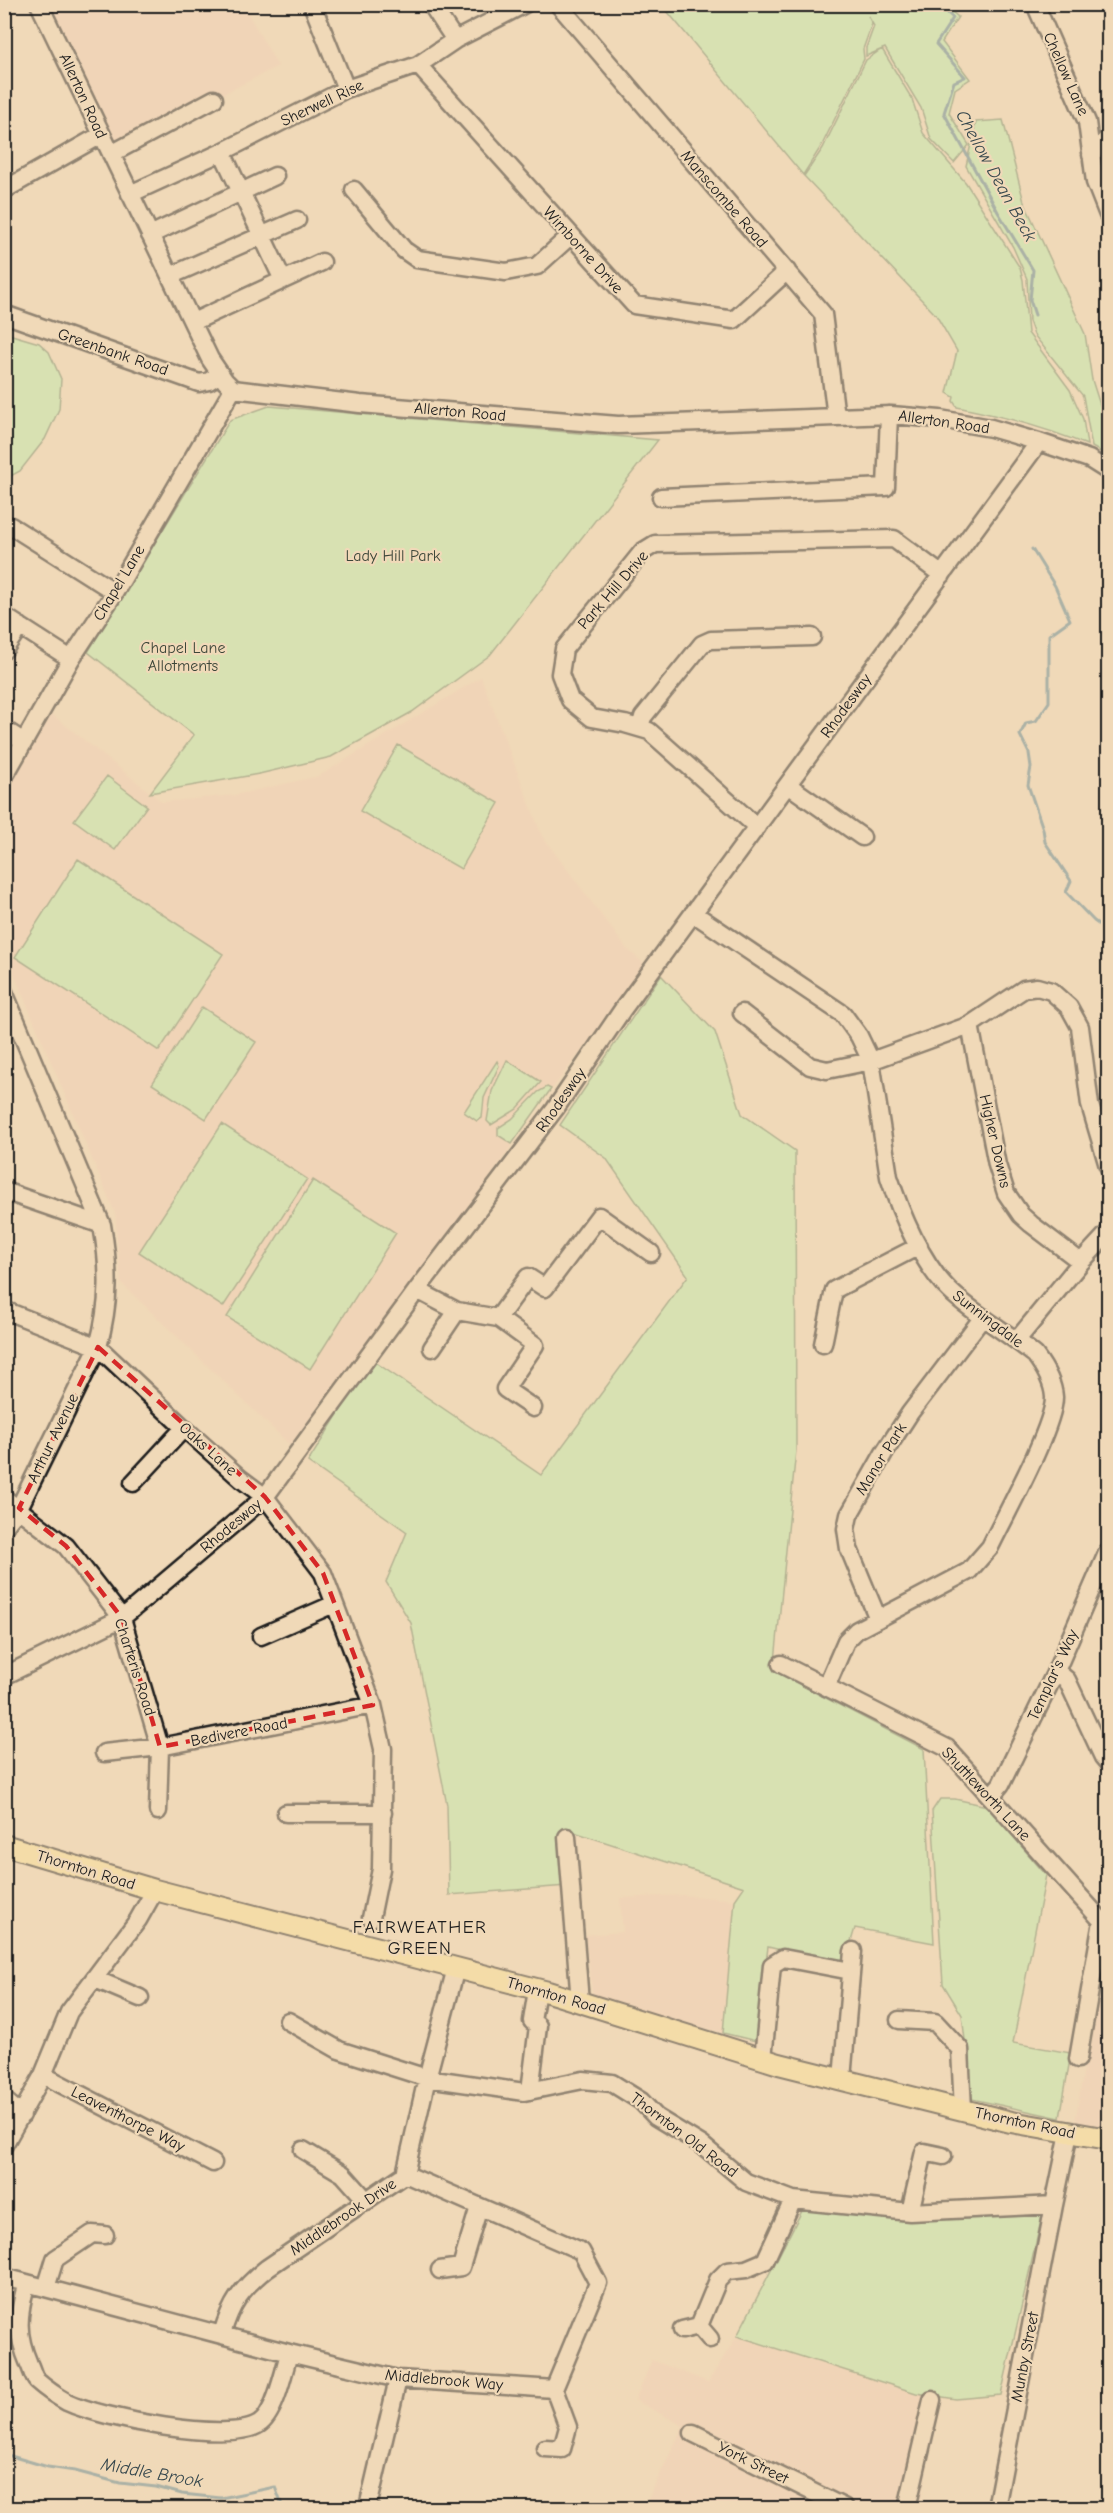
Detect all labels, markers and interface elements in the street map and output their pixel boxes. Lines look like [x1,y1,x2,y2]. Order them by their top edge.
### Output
street label: Chellow Lane [1040,29,1092,119]
street label: Allerton Road [55,51,111,141]
street label: Sherwell Rise [278,76,366,130]
water label: Chellow Dean Beck [951,107,1041,246]
street label: Manscombe Road [677,147,771,251]
street label: Wimborne Drive [539,203,627,297]
street label: Greenbank Road [55,325,171,379]
street label: Allerton Road [413,399,507,425]
street label: Allerton Road [897,407,991,437]
street label: Chapel Lane [89,542,149,624]
park label: Lady Hill Park [345,547,441,565]
street label: Park Hill Drive [574,547,652,633]
park label: Chapel Lane Allotments [141,639,225,675]
street label: Rhodesway [817,670,876,741]
street label: Rhodesway [532,1064,590,1136]
street label: Higher Downs [975,1092,1015,1190]
street label: Sunningdale [949,1287,1027,1351]
street label: Arthur Avenue [24,1390,82,1486]
street label: Oaks Lane [176,1419,240,1479]
street label: Manor Park [852,1420,910,1498]
street label: Rhodesway [197,1495,266,1557]
street label: Charteris Road [111,1616,159,1718]
street label: Templar's Way [1024,1626,1082,1723]
street label: Bedivere Road [189,1714,289,1750]
street label: Shuttleworth Lane [938,1743,1034,1845]
street label: Thornton Road [35,1846,137,1894]
district label: FAIRWEATHER GREEN [353,1917,487,1959]
street label: Thornton Road [505,1973,607,2019]
street label: Leaventhorpe Way [68,2083,189,2156]
street label: Thornton Old Road [627,2089,741,2181]
street label: Thornton Road [973,2104,1077,2142]
street label: Middlebrook Drive [286,2175,400,2259]
street label: Munby Street [1007,2310,1043,2404]
street label: Middlebrook Way [384,2366,505,2394]
street label: York Street [715,2438,792,2488]
water label: Middle Brook [99,2454,205,2492]

